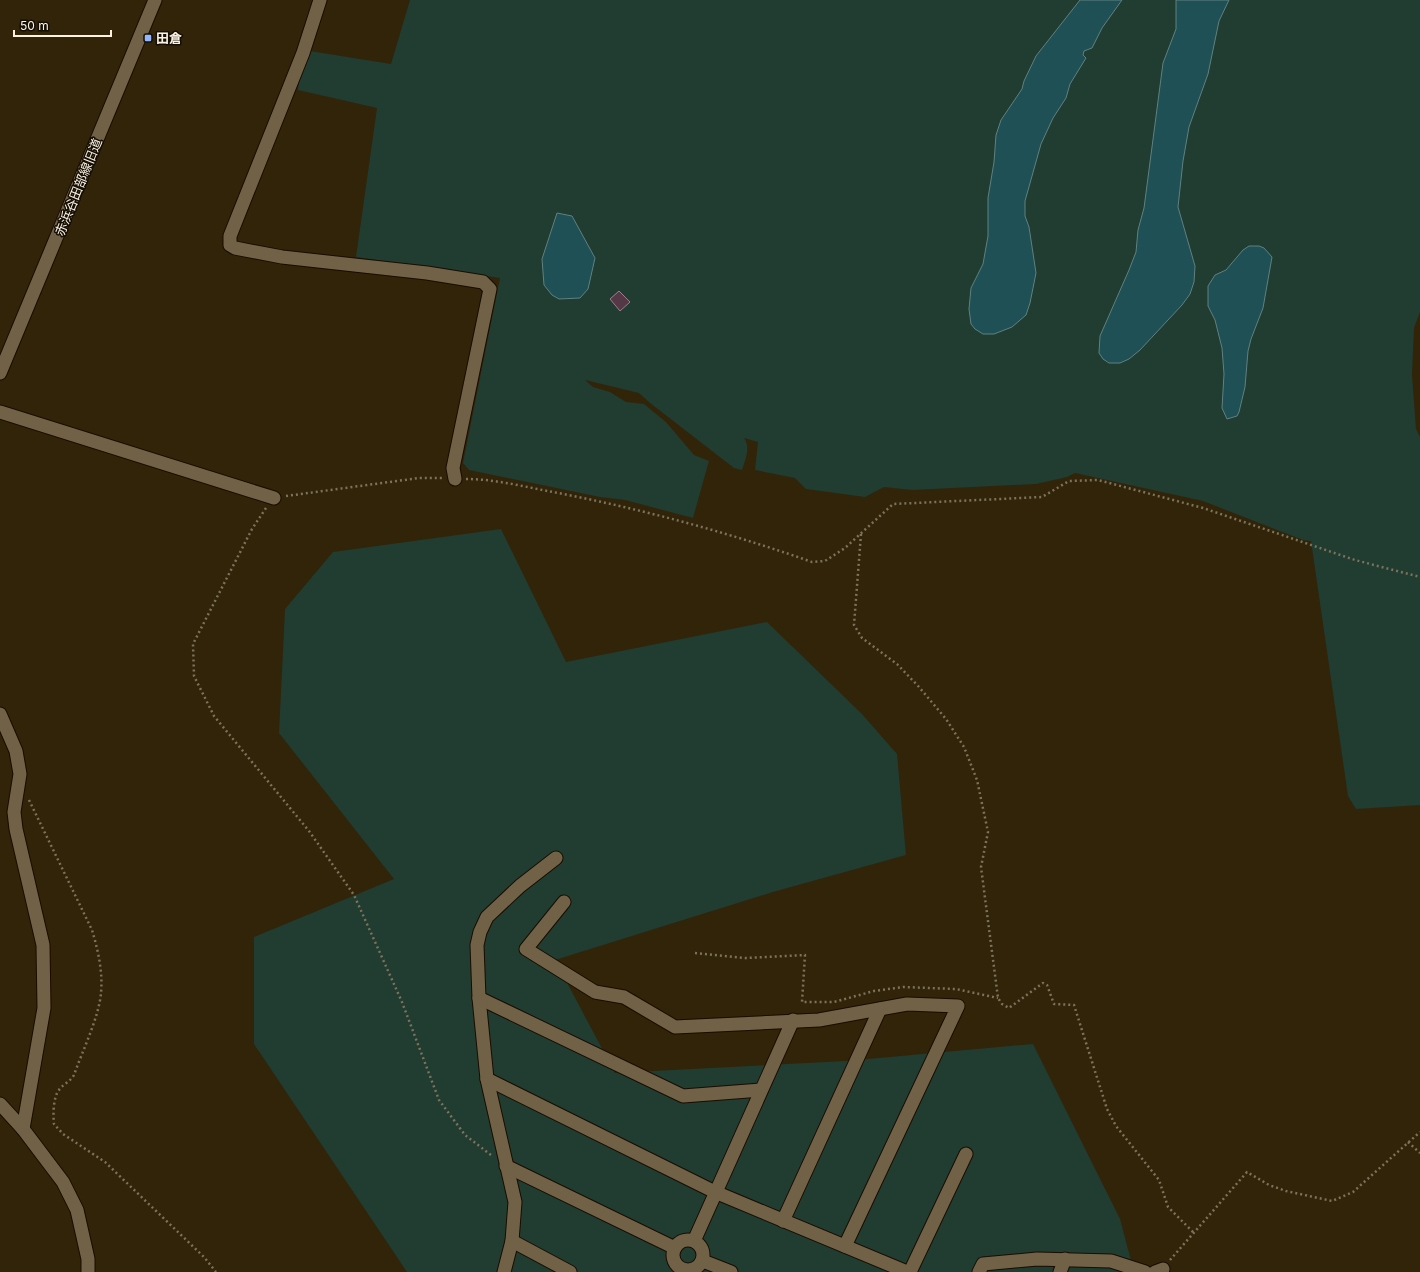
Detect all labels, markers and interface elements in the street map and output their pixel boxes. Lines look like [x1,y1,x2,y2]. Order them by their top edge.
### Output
scale bar [14,12,111,38]
text: 50 m [20,18,49,33]
place label: 田倉 [156,30,182,46]
marker: 田倉 [143,33,153,43]
street label: 赤浜谷田部線旧道 [51,136,105,238]

